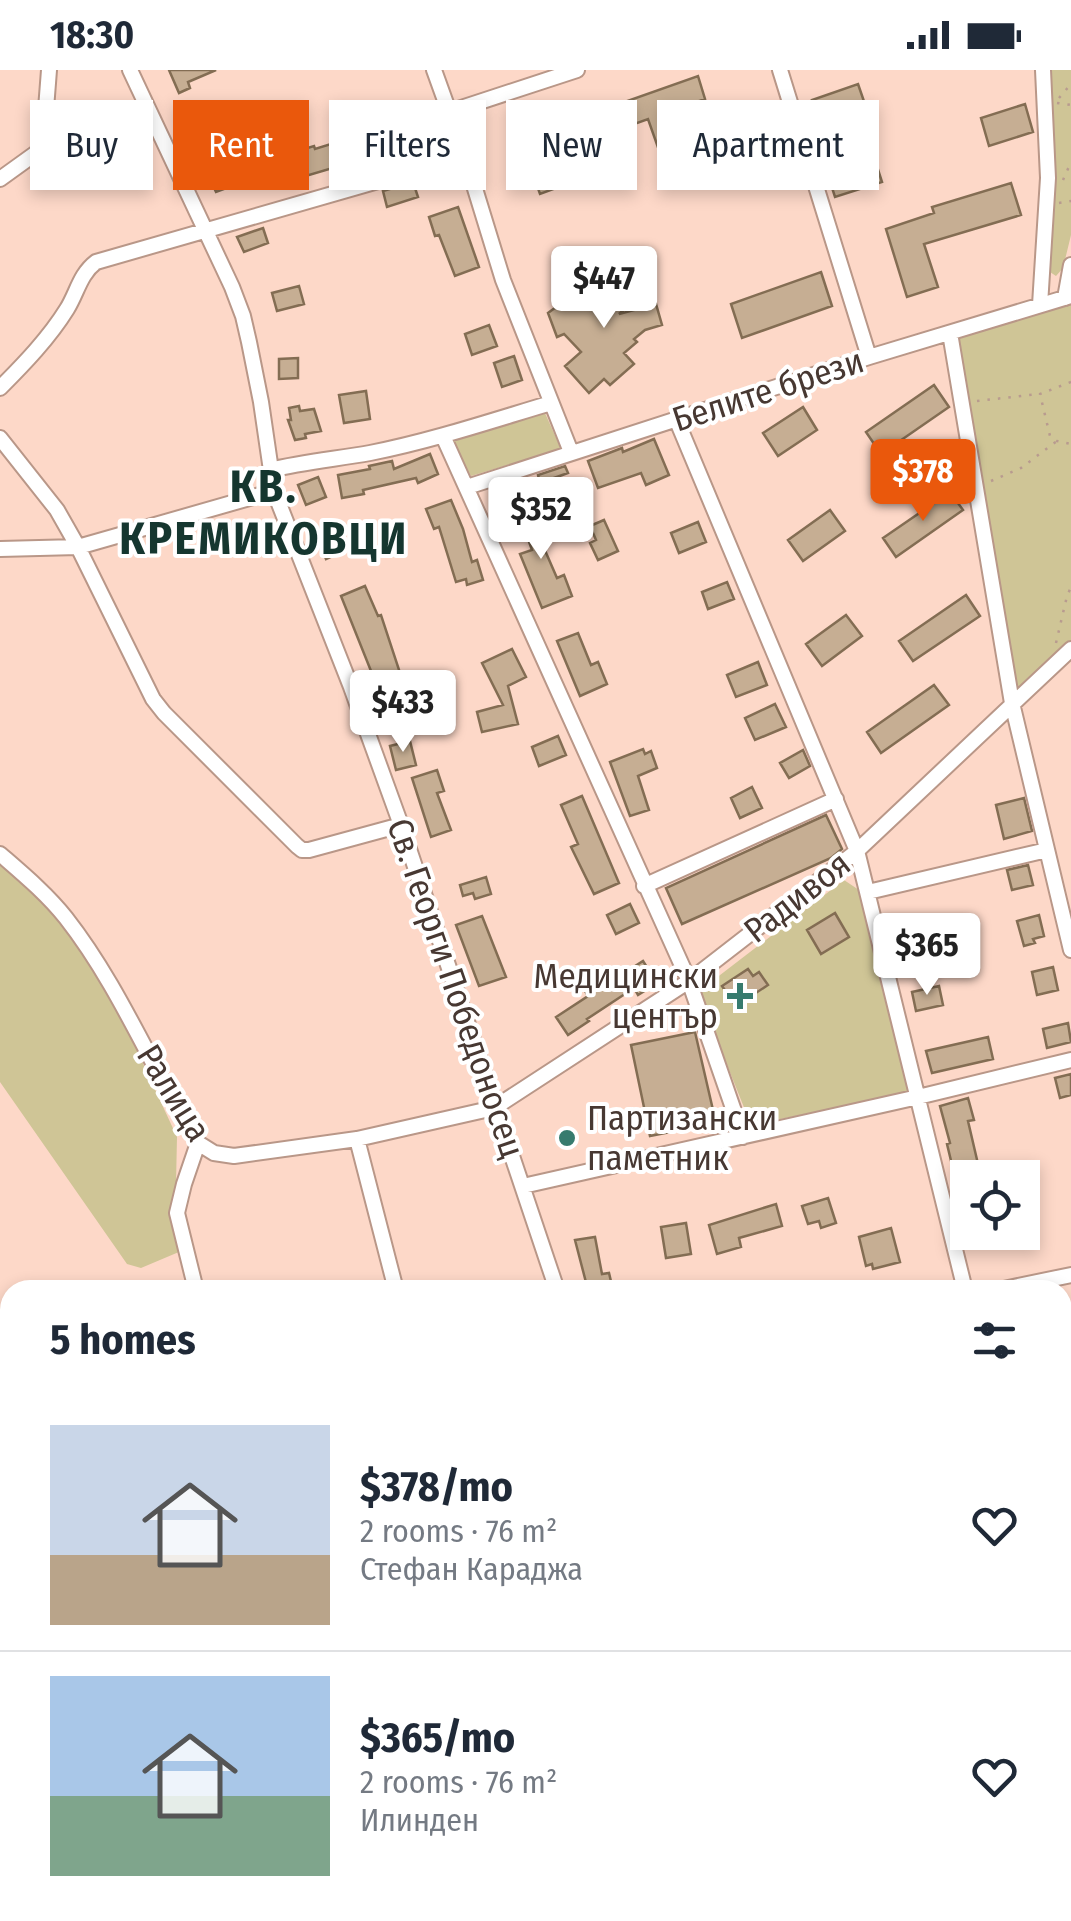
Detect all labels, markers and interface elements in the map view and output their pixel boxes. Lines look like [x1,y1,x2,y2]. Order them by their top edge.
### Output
text: 18:30 [50,12,134,58]
chip: Buy [30,100,153,190]
chip: Rent [173,100,309,190]
chip: Filters [329,100,486,190]
chip: New [506,100,637,190]
chip: Apartment [657,100,879,190]
pin: $447 [545,246,663,331]
text: $447 [573,259,635,297]
street label: Белите брези [667,339,869,441]
pin: $378 [864,439,982,524]
text: $378 [893,452,953,490]
district label: КВ. КРЕМИКОВЦИ [119,460,409,566]
pin: $352 [482,477,600,562]
text: $352 [510,490,572,528]
pin: $433 [344,670,462,755]
text: $433 [372,683,434,721]
street label: Св. Георги Победоносец [378,813,534,1163]
street label: Радивоя [736,843,858,951]
pin: $365 [868,913,986,998]
text: $365 [895,926,959,964]
place label: Медицински център [534,955,718,1037]
marker: Медицински център [727,983,753,1009]
street label: Ралица [128,1037,220,1149]
place label: Партизански паметник [587,1097,777,1179]
marker: Партизански паметник [556,1127,578,1149]
map controls [950,1160,1040,1250]
button: locate [950,1160,1040,1250]
icon: filters [967,1313,1022,1368]
text: 5 homes [50,1315,196,1365]
text: $378/mo [360,1462,513,1512]
icon: home [130,1465,250,1585]
icon: heart [967,1498,1022,1553]
text: 2 rooms · 76 m² [360,1512,557,1550]
text: Стефан Караджа [360,1550,583,1588]
text: $365/mo [360,1713,515,1763]
icon: home [130,1716,250,1836]
icon: heart [967,1749,1022,1804]
text: 2 rooms · 76 m² [360,1763,557,1801]
text: Илинден [360,1801,479,1839]

